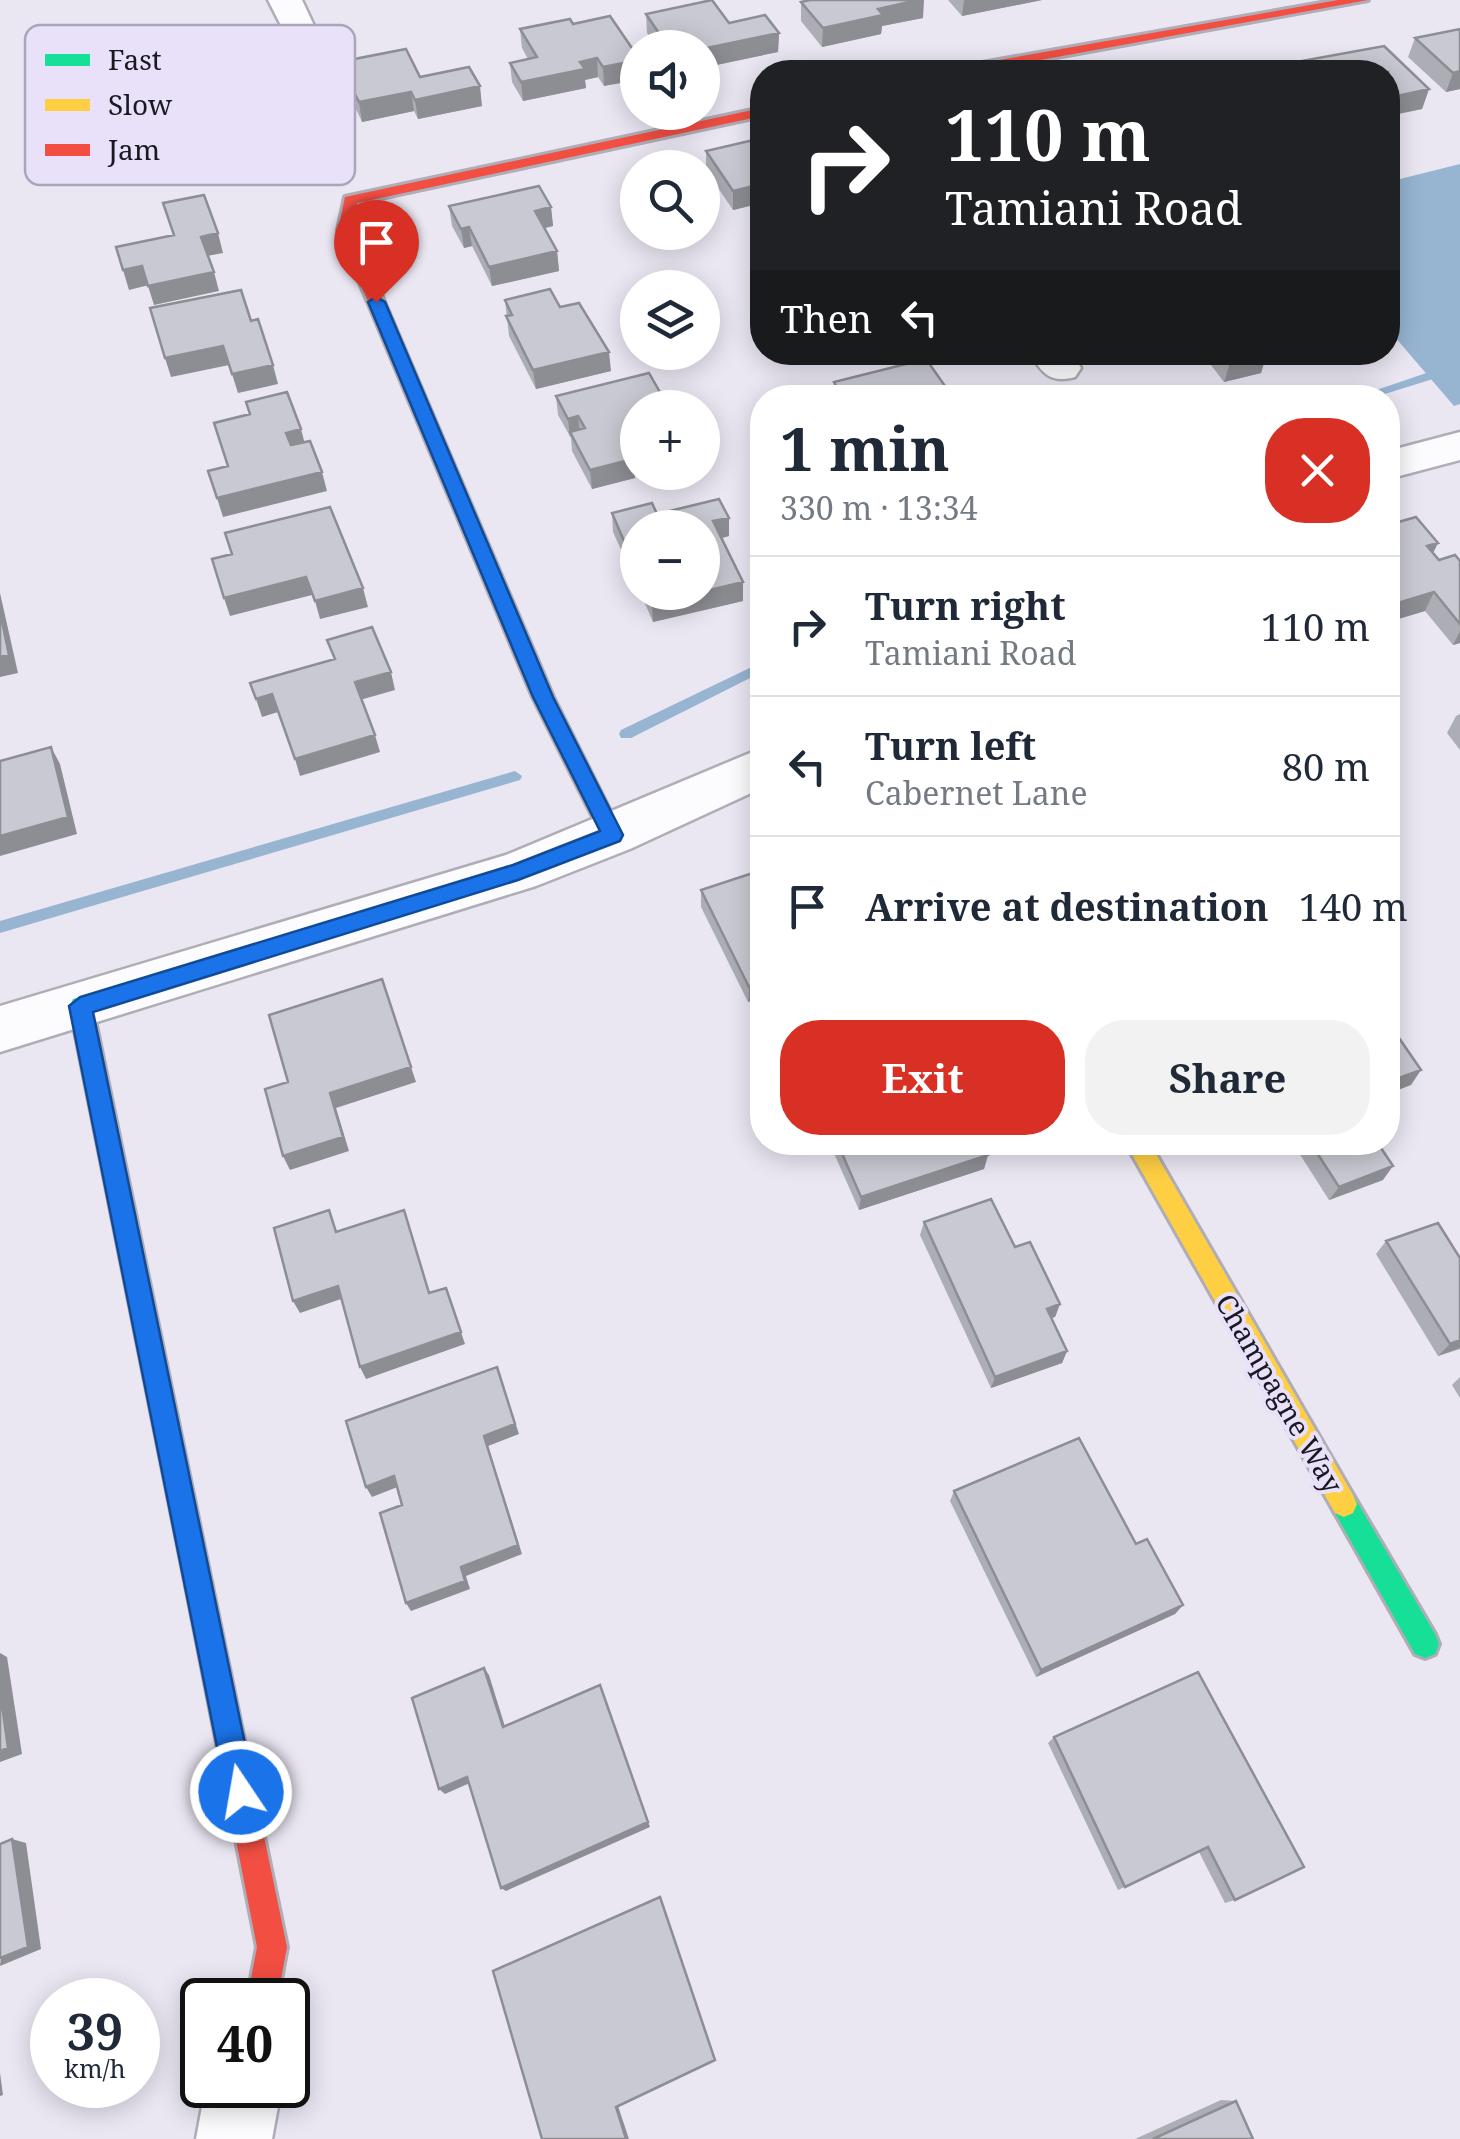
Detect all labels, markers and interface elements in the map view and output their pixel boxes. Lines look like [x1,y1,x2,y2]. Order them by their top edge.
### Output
legend [25,25,355,185]
map controls [620,30,720,610]
button: sound [620,30,720,130]
text: Fast [108,40,162,78]
text: Slow [108,85,173,123]
text: 110 m [945,86,1151,182]
icon: right [780,100,910,230]
text: Jam [107,130,160,168]
button: search [620,150,720,250]
text: Tamiani Road [945,177,1242,238]
pin [334,200,419,303]
icon: arrive [349,215,404,270]
button: layers [620,270,720,370]
icon: left [892,290,947,345]
text: Then [780,292,872,344]
button: + [620,390,720,490]
text: 1 min [780,407,950,489]
button: close [1265,418,1370,523]
text: 330 m · 13:34 [780,486,978,529]
button: − [620,510,720,610]
text: Turn right [865,579,1066,631]
icon: right [780,599,835,654]
text: 110 m [1260,600,1370,652]
text: Tamiani Road [865,631,1077,674]
text: Turn left [865,719,1036,771]
icon: left [780,739,835,794]
text: 80 m [1282,740,1370,792]
text: Cabernet Lane [865,771,1088,814]
icon: arrive [780,879,835,934]
text: Arrive at destination [865,880,1269,932]
text: 140 m [1299,880,1408,932]
button: Exit [780,1020,1065,1135]
button: Share [1085,1020,1370,1135]
street label: Champagne Way [1208,1287,1353,1500]
position arrow [189,1740,293,1844]
speed limit sign: 40 [180,1978,310,2108]
text: 39 [67,1997,123,2065]
text: km/h [64,2051,126,2085]

